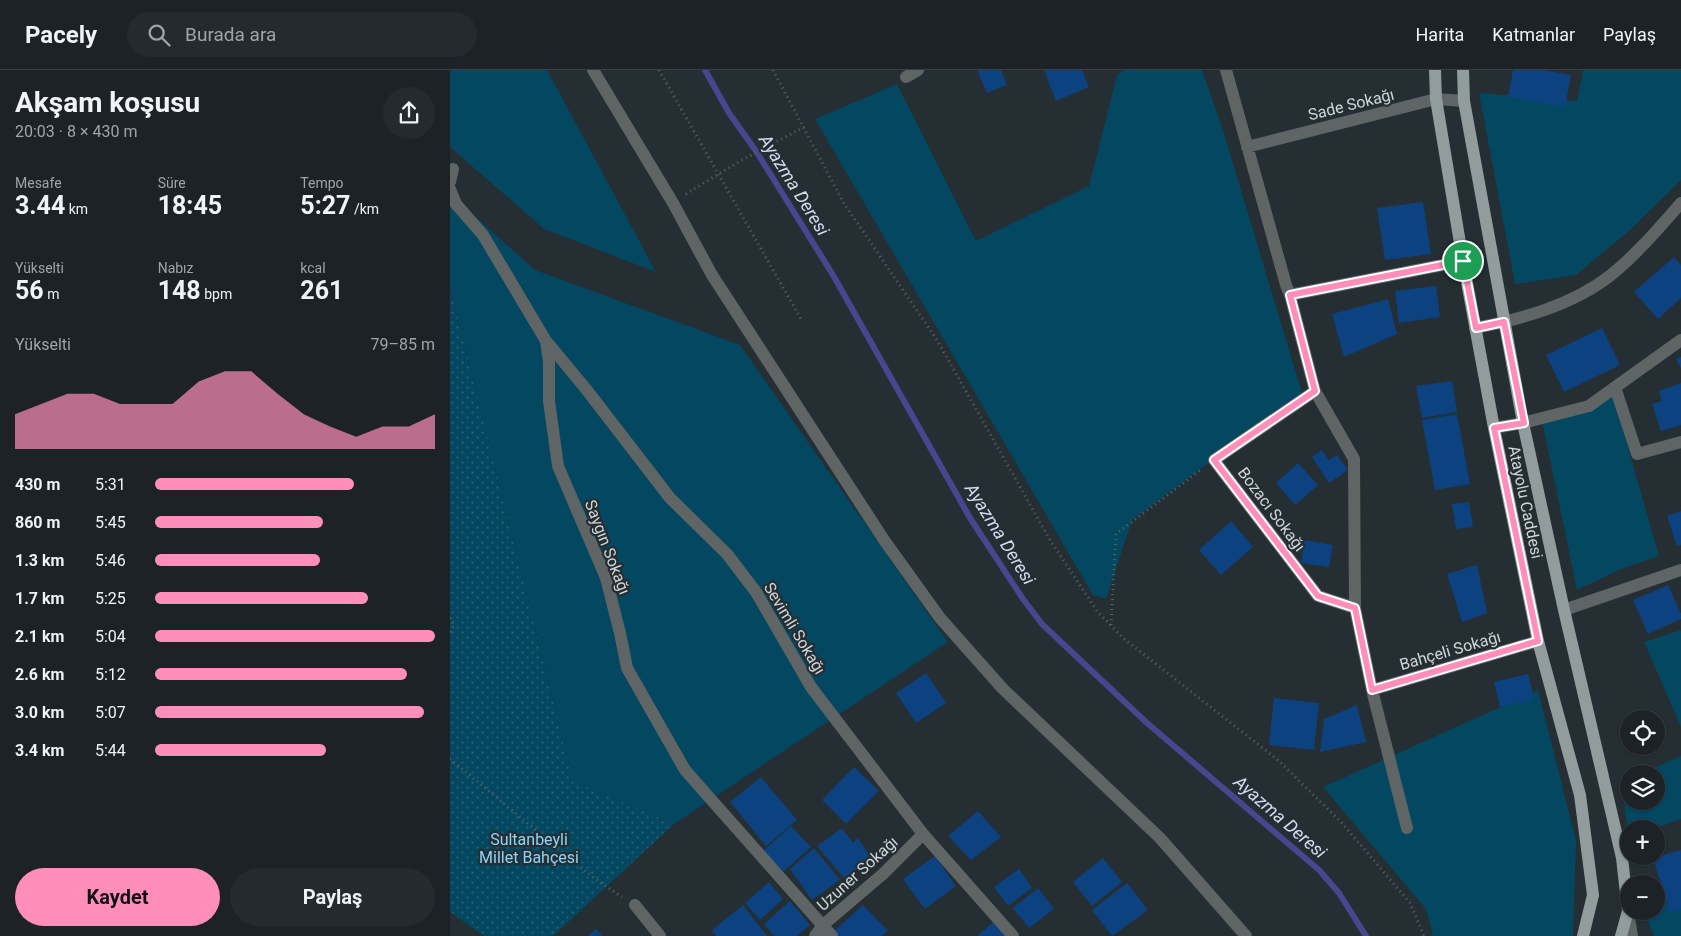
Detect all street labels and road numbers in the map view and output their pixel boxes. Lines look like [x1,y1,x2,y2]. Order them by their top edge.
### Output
street label: Sade Sokağı [1306,85,1396,124]
street label: Atayolu Caddesi [1504,444,1547,560]
street label: Bozacı Sokağı [1234,464,1309,555]
street label: Saygın Sokağı [581,497,634,597]
street label: Sevimli Sokağı [760,579,829,678]
street label: Bahçeli Sokağı [1397,627,1503,674]
street label: Uzuner Sokağı [813,832,902,915]

